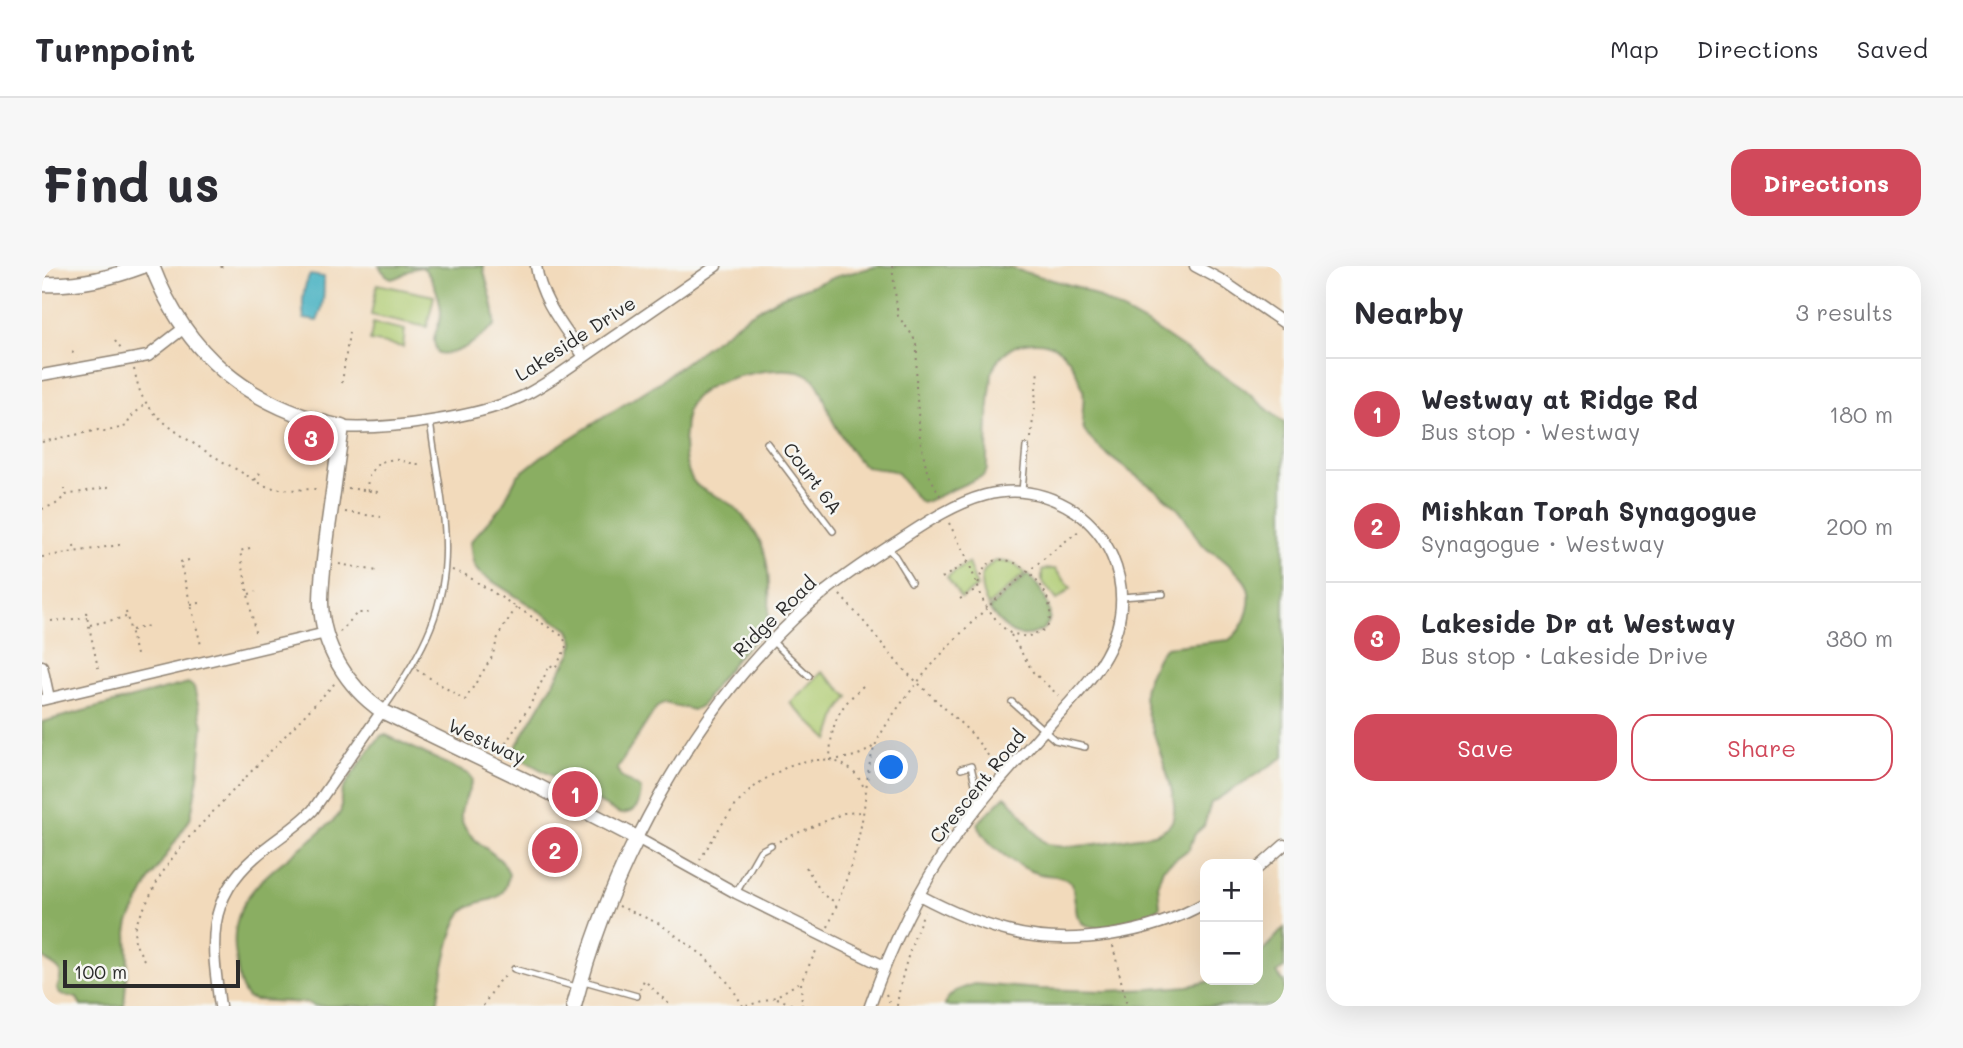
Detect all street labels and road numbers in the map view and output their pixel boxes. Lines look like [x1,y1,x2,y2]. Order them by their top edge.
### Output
street label: Lakeside Drive [510,290,640,386]
street label: Court 6A [778,437,848,519]
street label: Ridge Road [727,570,821,662]
street label: Westway [444,712,530,770]
street label: Crescent Road [923,724,1031,848]

